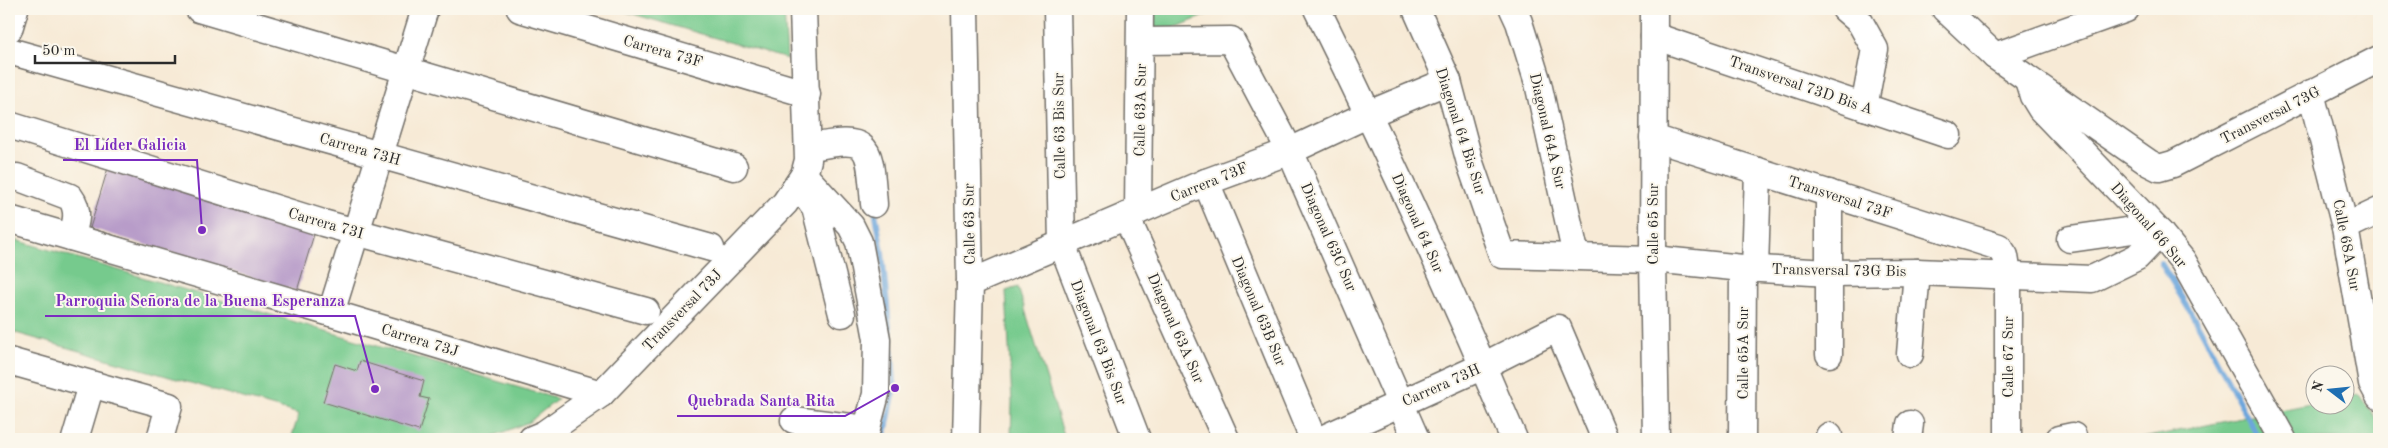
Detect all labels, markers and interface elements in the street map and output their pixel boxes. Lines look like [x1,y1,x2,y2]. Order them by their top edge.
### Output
scale bar [35,32,175,64]
street label: Carrera 73F [621,34,704,71]
text: 50 m [42,44,76,59]
street label: Transversal 73D Bis A [1727,55,1875,118]
street label: Calle 63A Sur [1133,63,1150,157]
street label: Diagonal 64 Bis Sur [1432,66,1487,197]
street label: Calle 63 Bis Sur [1052,72,1069,180]
street label: Diagonal 64A Sur [1526,72,1567,191]
street label: Transversal 73G [2218,85,2323,148]
callout: El Líder Galicia [63,129,197,160]
street label: Carrera 73H [317,132,402,169]
text: El Líder Galicia [73,138,187,154]
street label: Carrera 73F [1169,161,1250,206]
street label: Diagonal 64 Sur [1388,171,1445,276]
street label: Transversal 73F [1785,174,1894,222]
street label: Diagonal 66 Sur [2107,180,2189,271]
street label: Diagonal 63C Sur [1297,181,1358,294]
street label: Calle 63 Sur [962,183,979,265]
street label: Calle 65 Sur [1647,183,1662,265]
street label: Calle 68A Sur [2329,198,2362,292]
street label: Carrera 73I [286,207,365,242]
street label: Diagonal 63B Sur [1228,254,1288,369]
street label: Transversal 73G Bis [1772,263,1906,280]
street label: Transversal 73J [641,267,726,355]
street label: Diagonal 63A Sur [1144,271,1206,386]
street label: Diagonal 63 Bis Sur [1067,278,1128,407]
callout: Parroquia Señora de la Buena Esperanza [45,285,355,316]
text: Parroquia Señora de la Buena Esperanza [55,294,345,310]
street label: Calle 65A Sur [1737,306,1752,400]
street label: Calle 67 Sur [2002,316,2017,398]
street label: Carrera 73J [379,323,460,360]
street label: Carrera 73H [1400,362,1483,410]
north arrow [2306,366,2356,416]
text: N [2310,379,2327,394]
callout: Quebrada Santa Rita [677,385,845,416]
text: Quebrada Santa Rita [687,394,835,410]

